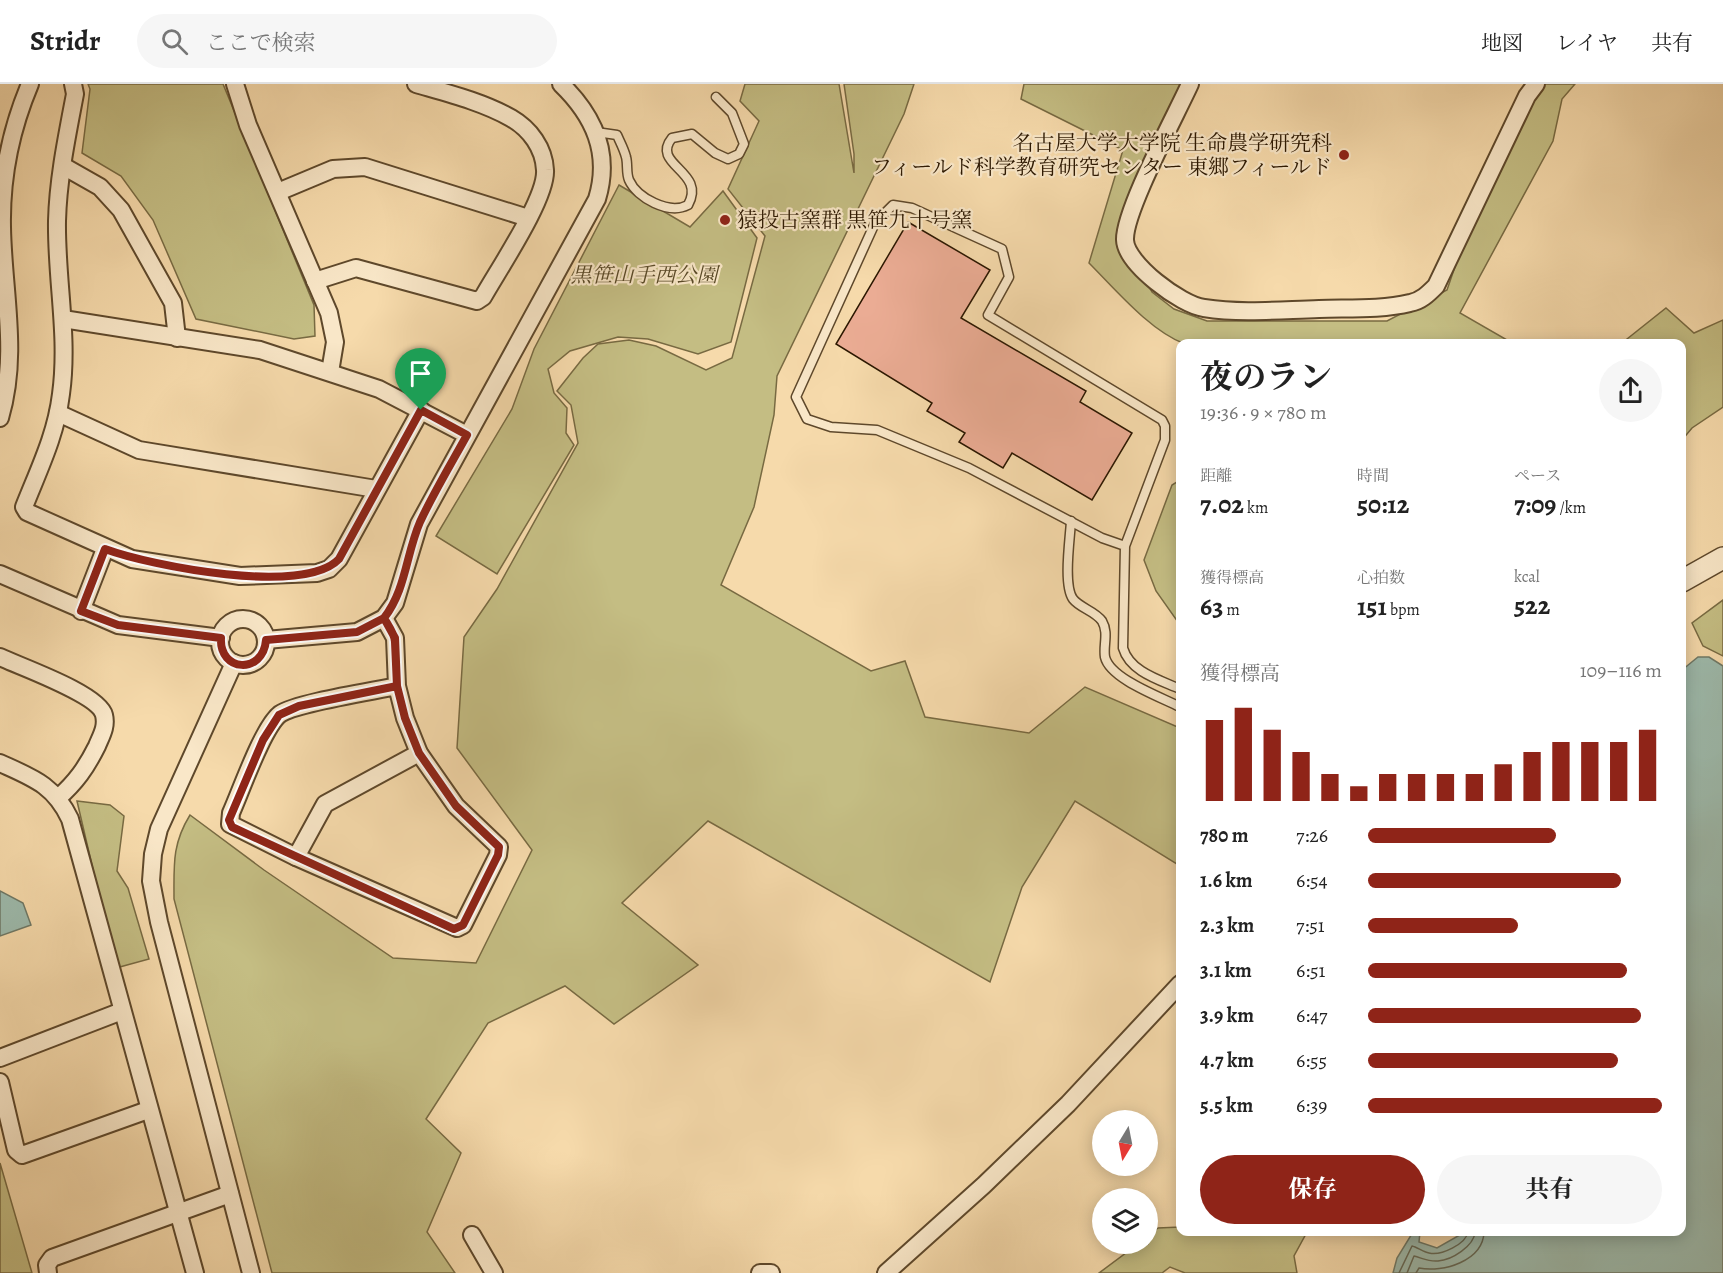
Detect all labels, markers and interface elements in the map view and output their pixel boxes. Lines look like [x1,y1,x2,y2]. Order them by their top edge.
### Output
search box [137,14,557,68]
text: Stridr [30,22,101,60]
icon: search [158,25,191,58]
text: ここで検索 [206,28,316,58]
text: 地図 [1481,29,1523,57]
text: レイヤ [1556,29,1618,57]
text: 共有 [1651,29,1693,57]
place label: 名古屋大学大学院 生命農学研究科 フィールド科学教育研究センター 東郷フィールド [871,129,1332,181]
marker: 名古屋大学大学院 生命農学研究科 フィールド科学教育研究センター 東郷フィールド [1337,148,1351,162]
place label: 猿投古窯群 黒笹九十号窯 [737,206,972,234]
marker: 猿投古窯群 黒笹九十号窯 [718,213,732,227]
park label: 黒笹山手西公園 [571,261,720,289]
pin [395,348,446,410]
text: 夜のラン [1200,354,1332,399]
icon: arrive [404,357,437,390]
button: share [1599,359,1662,422]
text: 19:36 · 9 × 780 m [1200,399,1327,426]
text: 距離 [1200,465,1232,487]
text: 時間 [1357,465,1389,487]
text: ペース [1514,465,1561,487]
text: 7.02 [1200,487,1244,522]
text: 50:12 [1357,487,1409,522]
text: 7:09 [1514,487,1556,522]
text: km [1244,497,1268,519]
text: /km [1556,497,1586,519]
text: kcal [1514,566,1540,588]
text: 獲得標高 [1200,567,1264,589]
text: 心拍数 [1357,567,1405,589]
text: 522 [1514,588,1550,623]
text: 63 [1200,589,1223,624]
text: 151 [1357,589,1387,624]
text: m [1223,599,1240,621]
text: bpm [1387,599,1420,621]
text: 109–116 m [1580,657,1662,684]
text: 獲得標高 [1200,660,1280,687]
text: 780 m [1200,822,1248,849]
text: 7:26 [1296,822,1328,849]
text: 1.6 km [1200,867,1253,894]
text: 6:54 [1296,867,1328,894]
text: 2.3 km [1200,912,1254,939]
text: 7:51 [1296,912,1325,939]
text: 3.1 km [1200,957,1252,984]
text: 6:51 [1296,957,1325,984]
text: 3.9 km [1200,1002,1254,1029]
text: 6:47 [1296,1002,1327,1029]
text: 4.7 km [1200,1047,1254,1074]
text: 6:55 [1296,1047,1327,1074]
text: 5.5 km [1200,1092,1253,1119]
text: 6:39 [1296,1092,1327,1119]
north arrow [1092,1110,1158,1176]
map controls [1092,1110,1158,1254]
button: 保存 [1200,1155,1425,1224]
button: 共有 [1437,1155,1662,1224]
button: layers [1092,1188,1158,1254]

